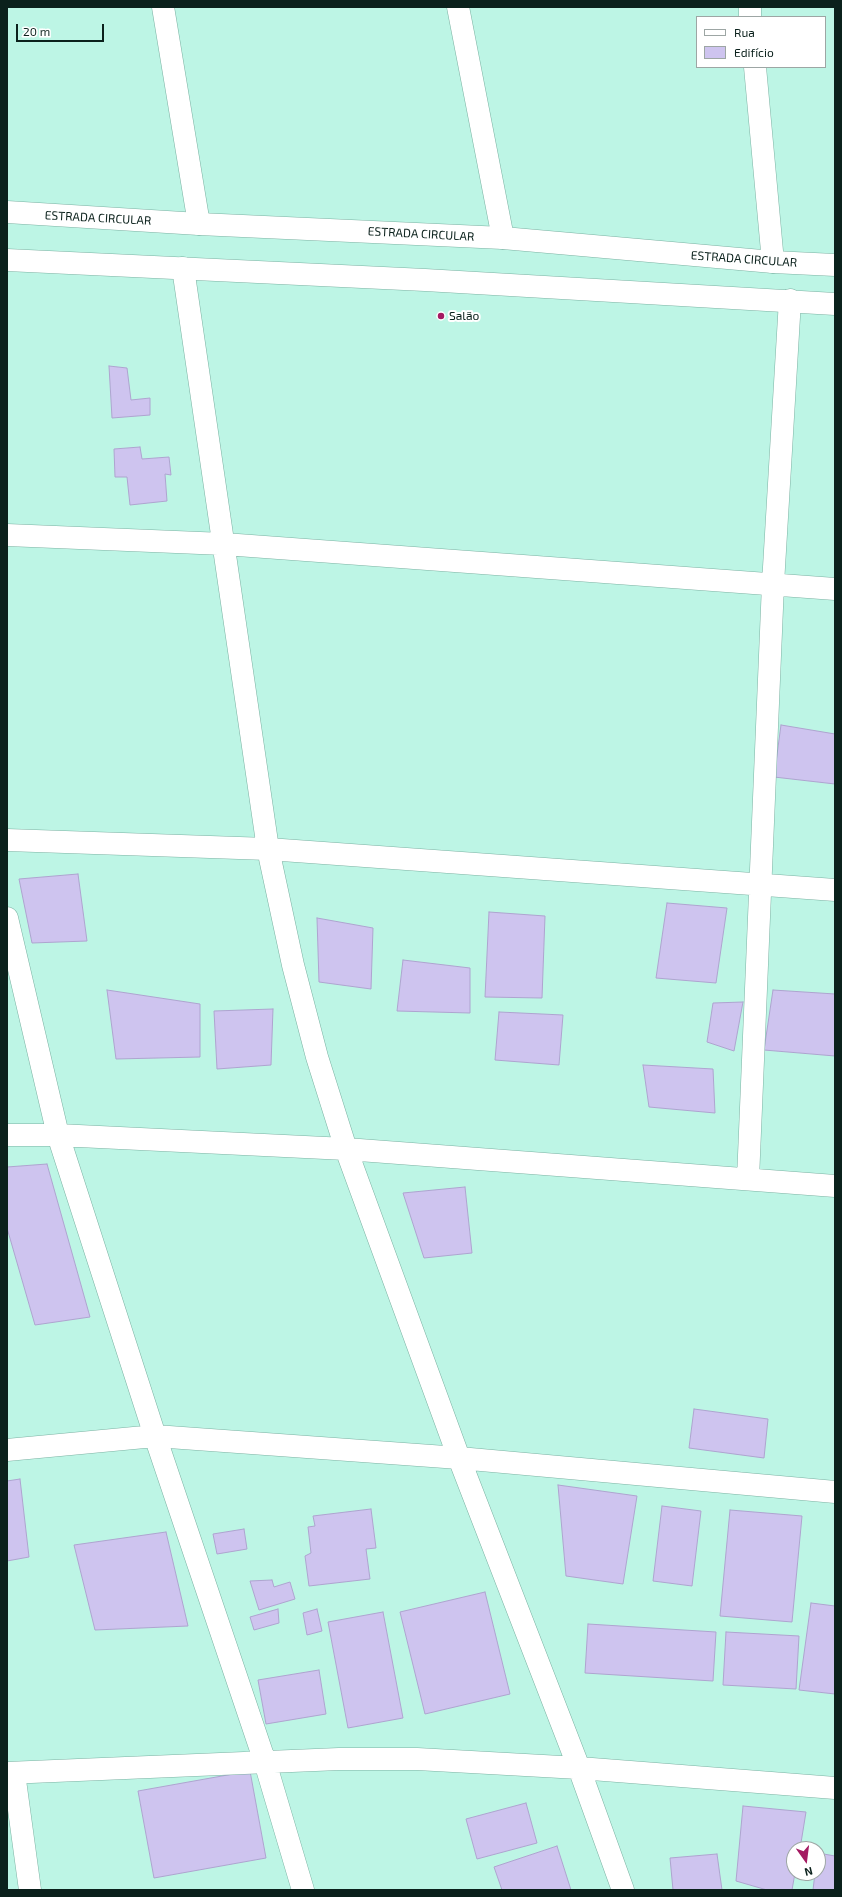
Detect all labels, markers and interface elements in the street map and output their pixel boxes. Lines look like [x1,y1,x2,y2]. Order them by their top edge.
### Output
scale bar [18,16,106,42]
legend [696,16,826,68]
text: 20 m [23,24,50,38]
text: Rua [734,25,755,39]
text: Edifício [734,45,774,59]
street label: ESTRADA CIRCULAR [44,208,152,228]
street label: ESTRADA CIRCULAR [367,224,475,244]
street label: ESTRADA CIRCULAR [690,248,798,270]
place label: Salão [449,309,479,323]
marker: Salão [436,311,446,321]
north arrow [786,1841,826,1881]
text: N [803,1865,814,1879]

